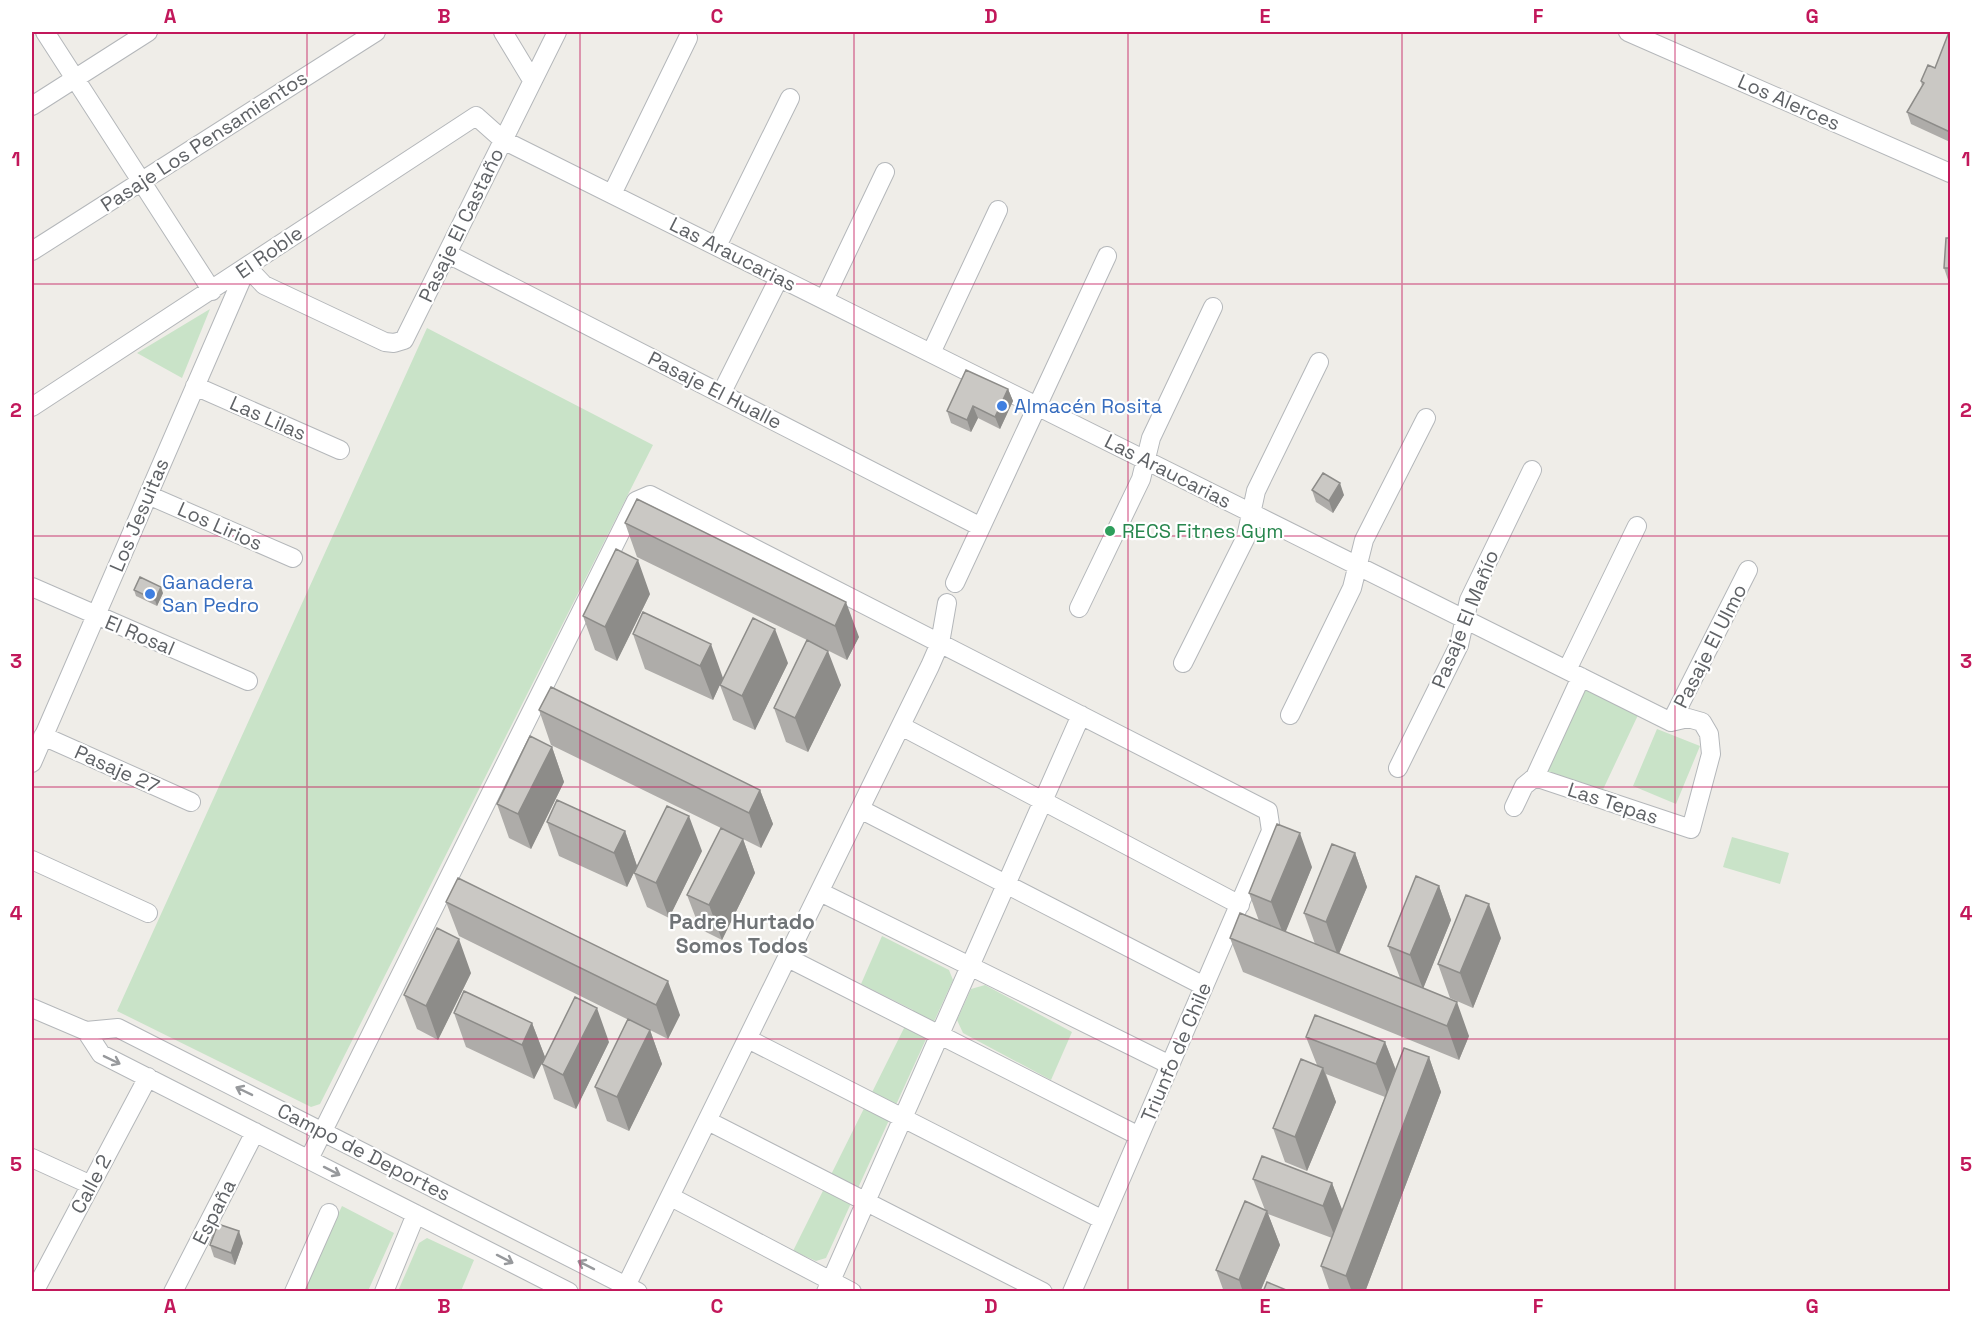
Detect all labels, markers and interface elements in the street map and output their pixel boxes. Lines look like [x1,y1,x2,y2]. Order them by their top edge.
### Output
text: A [164,3,177,29]
text: B [437,3,451,29]
text: C [711,3,724,29]
text: D [984,3,998,29]
text: E [1259,3,1271,29]
text: F [1533,3,1544,29]
text: G [1805,3,1819,29]
street label: Pasaje Los Pensamientos [96,64,312,218]
street label: Los Alerces [1734,68,1844,136]
street label: Pasaje El Castaño [412,144,510,306]
text: 1 [11,146,21,172]
text: 1 [1961,146,1971,172]
street label: Las Araucarias [665,211,801,297]
street label: El Roble [230,220,308,284]
street label: Pasaje El Hualle [644,345,786,435]
street label: Las Lilas [226,390,310,446]
place label: Almacén Rosita [1014,393,1162,419]
text: 2 [10,397,22,423]
text: 2 [1960,397,1972,423]
marker: Almacén Rosita [995,399,1009,413]
street label: Las Araucarias [1100,428,1236,514]
street label: Los Jesuitas [103,454,175,576]
street label: Los Lirios [174,496,266,556]
place label: RECS Fitnes Gym [1122,518,1283,544]
marker: RECS Fitnes Gym [1103,524,1117,538]
street label: Pasaje El Mañío [1425,546,1505,692]
place label: Ganadera San Pedro [162,569,259,618]
street label: Pasaje El Ulmo [1668,579,1752,713]
marker: Ganadera San Pedro [143,587,157,601]
street label: El Rosal [101,609,179,661]
text: 3 [10,648,22,674]
text: 3 [1960,648,1972,674]
street label: Pasaje 27 [70,739,164,799]
street label: Las Tepas [1564,776,1662,830]
text: 4 [10,900,23,926]
text: 4 [1960,900,1973,926]
district label: Padre Hurtado Somos Todos [669,908,815,959]
street label: Triunfo de Chile [1135,978,1217,1126]
one-way arrow [103,1054,121,1066]
one-way arrow [235,1084,253,1096]
street label: Campo de Deportes [273,1097,455,1207]
street label: Calle 2 [65,1150,117,1218]
text: 5 [10,1151,22,1177]
text: 5 [1960,1151,1972,1177]
one-way arrow [322,1166,340,1177]
street label: España [187,1175,241,1249]
one-way arrow [496,1254,514,1266]
one-way arrow [578,1259,595,1271]
text: A [164,1293,177,1319]
text: B [437,1293,451,1319]
text: C [711,1293,724,1319]
text: D [984,1293,998,1319]
text: E [1259,1293,1271,1319]
text: F [1533,1293,1544,1319]
text: G [1805,1293,1819,1319]

